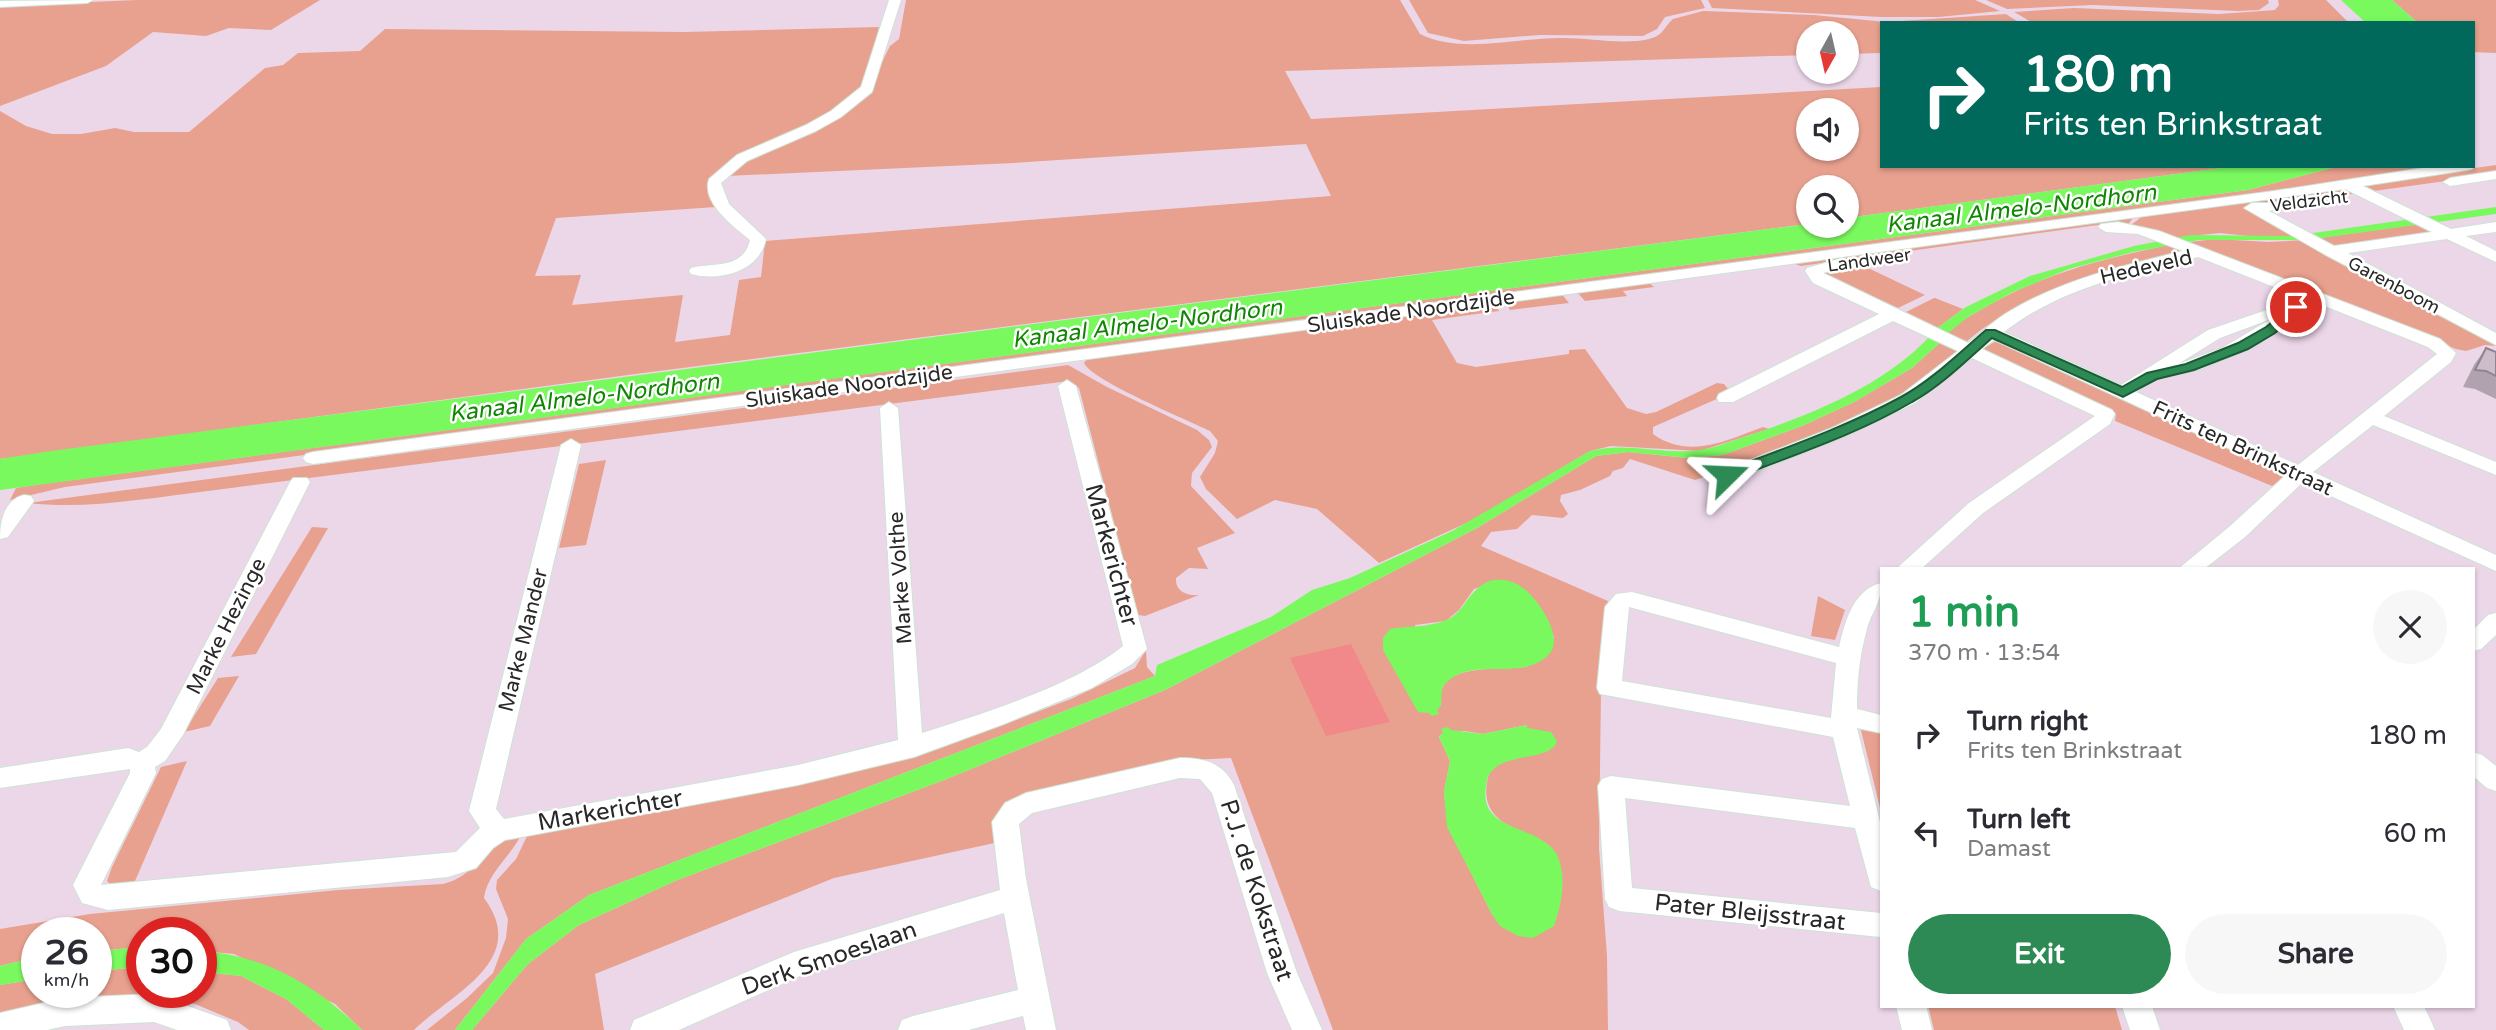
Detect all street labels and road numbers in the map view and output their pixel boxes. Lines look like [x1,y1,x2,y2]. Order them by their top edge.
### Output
street label: Veldzicht [2269,185,2349,217]
street label: Landweer [1826,243,1912,277]
street label: Hedeveld [2098,245,2195,290]
street label: Garenboom [2344,252,2444,318]
street label: Sluiskade Noordzijde [1306,285,1516,338]
street label: Sluiskade Noordzijde [744,360,954,413]
street label: Frits ten Brinkstraat [2149,396,2337,501]
street label: Markerichter [1079,481,1145,630]
street label: Marke Volthe [883,511,918,645]
street label: Marke Hezinge [181,554,272,699]
street label: Marke Mander [494,566,553,714]
street label: Markerichter [535,783,685,837]
street label: P.J. de Kokstraat [1214,796,1300,985]
street label: Pater Bleijsstraat [1653,888,1847,937]
street label: Derk Smoeslaan [738,915,921,1002]

